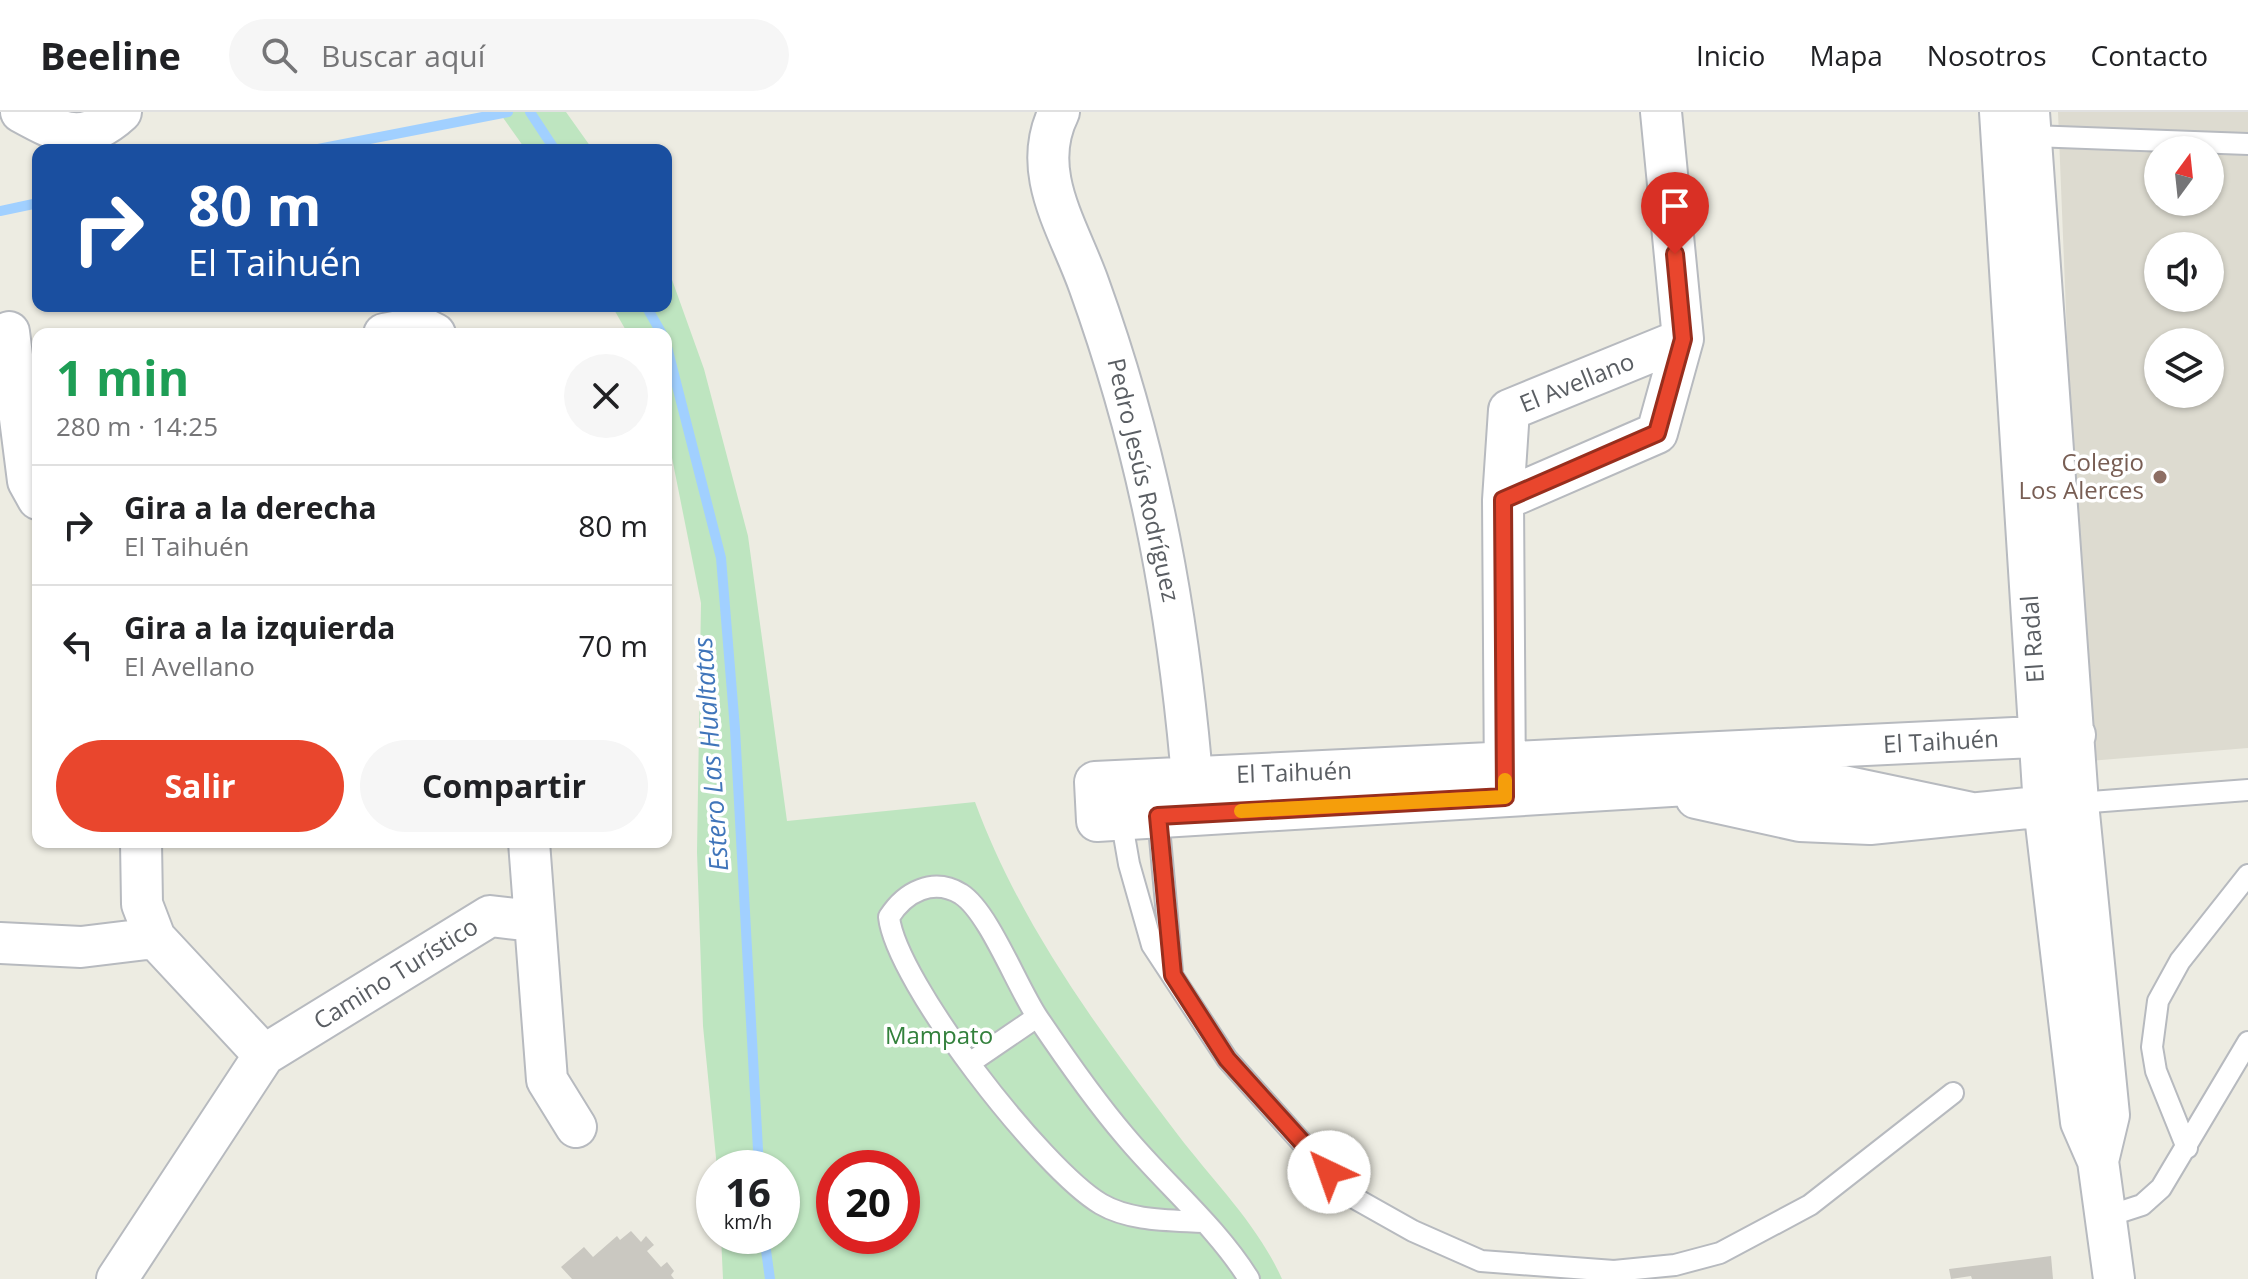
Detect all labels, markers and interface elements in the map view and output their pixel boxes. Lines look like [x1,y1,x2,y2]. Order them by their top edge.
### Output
search box [229,19,789,91]
text: Beeline [40,29,181,81]
icon: search [257,33,301,77]
text: Buscar aquí [321,35,485,76]
text: Inicio [1696,36,1765,74]
text: Mapa [1809,36,1883,74]
text: Nosotros [1927,36,2047,74]
text: Contacto [2091,36,2208,74]
north arrow [2144,136,2224,216]
map controls [2144,136,2224,408]
text: 80 m [188,166,322,242]
pin [1641,172,1709,254]
icon: right [56,176,160,280]
icon: arrive [1653,184,1697,228]
button: sound [2144,232,2224,312]
text: El Taihuén [188,238,362,287]
button: layers [2144,328,2224,408]
street label: El Avellano [1514,344,1639,420]
text: 1 min [56,345,189,410]
button: close [564,354,648,438]
street label: Pedro Jesús Rodríguez [1100,355,1189,605]
text: 280 m · 14:25 [56,408,218,444]
place label: Colegio Los Alerces [2018,445,2144,506]
marker: Colegio Los Alerces [2151,468,2169,486]
text: Gira a la derecha [124,487,377,528]
icon: right [56,503,100,547]
text: 80 m [578,505,648,546]
text: El Taihuén [124,528,250,564]
street label: El Radal [2012,594,2051,684]
text: Gira a la izquierda [124,607,396,648]
icon: left [56,623,100,667]
text: 70 m [578,625,648,666]
water label: Estero Las Hualtatas [684,636,736,872]
text: El Avellano [124,648,255,684]
street label: El Taihuén [1882,721,2000,760]
button: Salir [56,740,344,832]
button: Compartir [360,740,648,832]
street label: El Taihuén [1235,753,1352,790]
street label: Camino Turístico [307,909,484,1037]
park label: Mampato [885,1018,993,1051]
position arrow [1287,1130,1371,1214]
speed limit sign: 20 [816,1150,920,1254]
text: 16 [725,1164,771,1219]
text: km/h [724,1208,772,1235]

